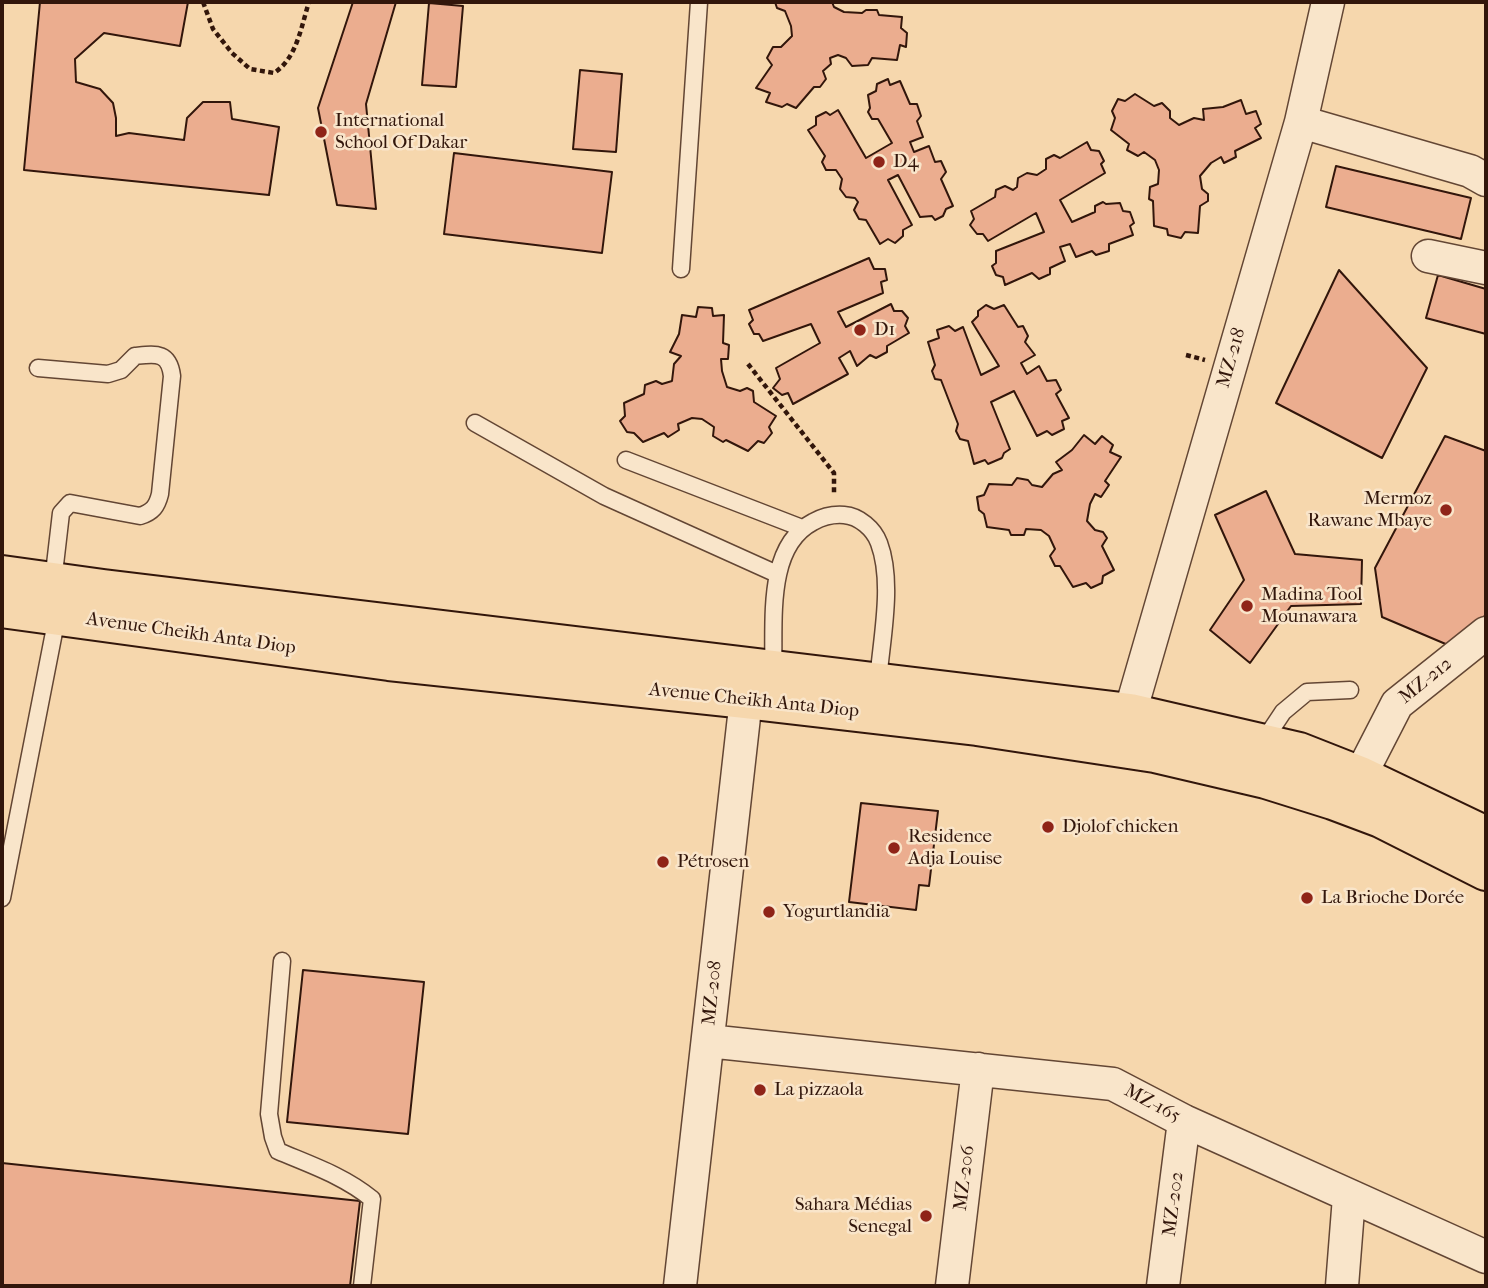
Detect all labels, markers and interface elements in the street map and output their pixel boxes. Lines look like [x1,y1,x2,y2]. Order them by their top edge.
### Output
place label: International School Of Dakar [335,110,467,154]
marker: International School Of Dakar [313,124,329,140]
place label: D4 [893,151,919,173]
marker: D4 [871,154,887,170]
place label: D1 [874,319,895,341]
marker: D1 [852,322,868,338]
street label: MZ-218 [1213,325,1251,391]
place label: Mermoz Rawane Mbaye [1307,488,1432,532]
marker: Mermoz Rawane Mbaye [1438,502,1454,518]
place label: Madina Tool Mounawara [1261,584,1362,628]
marker: Madina Tool Mounawara [1239,598,1255,614]
street label: Avenue Cheikh Anta Diop [85,608,297,660]
street label: MZ-212 [1395,653,1457,709]
street label: Avenue Cheikh Anta Diop [648,679,860,723]
place label: Djolof chicken [1062,816,1178,838]
marker: Djolof chicken [1040,819,1056,835]
place label: Residence Adja Louise [908,826,1002,870]
marker: Residence Adja Louise [886,840,902,856]
place label: Pétrosen [677,851,749,873]
marker: Pétrosen [655,854,671,870]
place label: La Brioche Dorée [1321,887,1464,909]
marker: La Brioche Dorée [1299,890,1315,906]
place label: Yogurtlandia [783,901,890,923]
marker: Yogurtlandia [761,904,777,920]
street label: MZ-208 [698,960,728,1026]
place label: La pizzaola [774,1079,863,1101]
street label: MZ-165 [1120,1080,1184,1128]
marker: La pizzaola [752,1082,768,1098]
street label: MZ-206 [950,1144,980,1212]
street label: MZ-202 [1159,1170,1189,1238]
place label: Sahara Médias Senegal [795,1194,912,1238]
marker: Sahara Médias Senegal [918,1208,934,1224]

